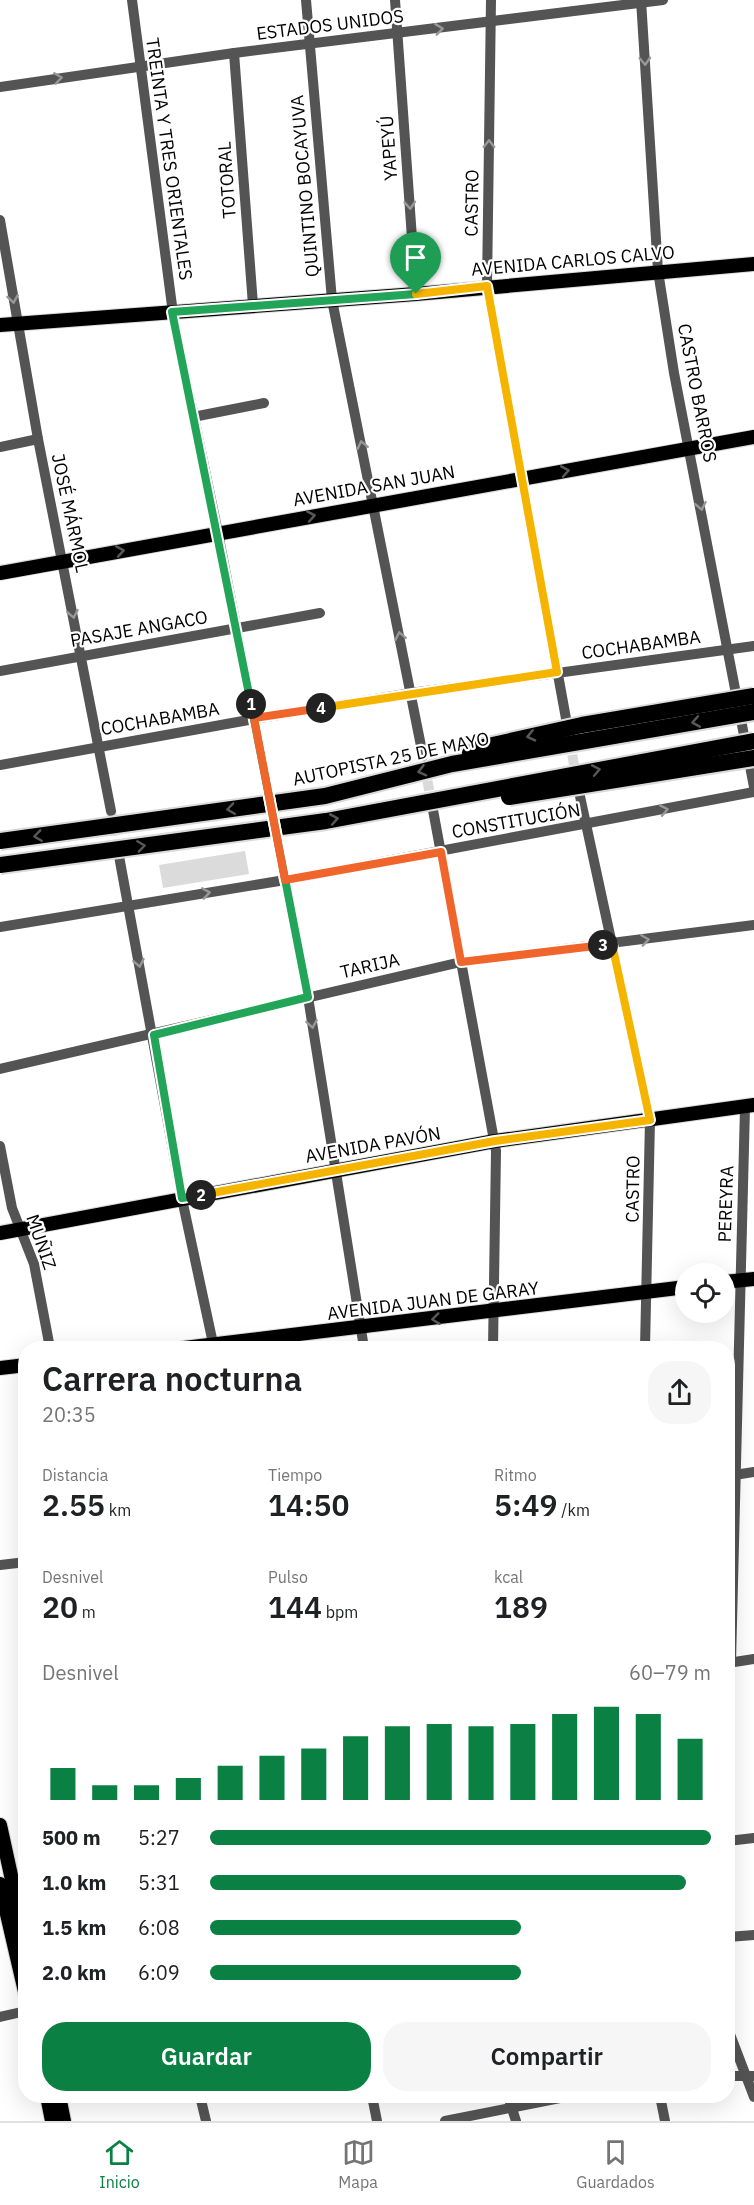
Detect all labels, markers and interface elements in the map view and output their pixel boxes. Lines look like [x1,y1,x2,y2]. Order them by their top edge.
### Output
street label: ESTADOS UNIDOS [255,4,405,45]
one-way arrow [434,24,443,36]
street label: TREINTA Y TRES ORIENTALES [141,36,198,282]
one-way arrow [638,56,651,65]
one-way arrow [53,73,63,85]
street label: QUINTINO BOCAYUVA [285,94,324,278]
street label: YAPEYÚ [375,115,402,181]
one-way arrow [483,139,496,148]
street label: TOTORAL [212,141,241,219]
street label: CASTRO [459,169,484,237]
one-way arrow [403,200,416,209]
pin [390,232,441,294]
street label: AVENIDA CARLOS CALVO [470,240,676,281]
icon: arrive [399,241,432,274]
one-way arrow [6,294,18,303]
street label: CASTRO BARROS [673,322,722,464]
one-way arrow [356,440,369,450]
street label: JOSÉ MÁRMOL [47,451,94,575]
street label: AVENIDA SAN JUAN [291,460,457,511]
one-way arrow [560,465,570,478]
one-way arrow [695,502,707,511]
one-way arrow [306,510,316,523]
one-way arrow [114,545,124,558]
street label: PASAJE ANGACO [68,605,210,652]
one-way arrow [66,608,79,618]
street label: COCHABAMBA [580,625,702,664]
one-way arrow [394,631,407,641]
pin: 1 [236,689,266,719]
pin: 4 [306,693,336,723]
text: 1 [246,694,256,714]
street label: COCHABAMBA [99,697,221,740]
text: 4 [316,698,326,718]
one-way arrow [692,716,701,728]
street label: AUTOPISTA 25 DE MAYO [291,726,491,791]
one-way arrow [526,729,536,742]
one-way arrow [417,764,427,777]
one-way arrow [591,764,601,777]
street label: CONSTITUCIÓN [450,798,582,843]
one-way arrow [226,802,235,815]
one-way arrow [658,804,668,817]
one-way arrow [329,813,339,826]
one-way arrow [33,829,42,841]
one-way arrow [137,841,146,853]
one-way arrow [201,887,211,899]
pin: 3 [588,930,618,960]
one-way arrow [640,934,649,947]
text: 3 [598,935,608,955]
street label: TARIJA [338,947,402,983]
one-way arrow [132,958,145,968]
one-way arrow [305,1018,318,1028]
street label: AVENIDA PAVÓN [303,1121,442,1168]
street label: CASTRO [620,1155,645,1223]
street label: PEREYRA [713,1165,738,1243]
pin: 2 [186,1180,216,1210]
text: 2 [196,1185,206,1205]
street label: MUÑIZ [21,1211,62,1273]
map controls [675,1263,735,1323]
button: locate [675,1263,735,1323]
street label: AVENIDA JUAN DE GARAY [326,1276,540,1325]
one-way arrow [431,1312,440,1325]
text: Carrera nocturna [42,1357,302,1400]
button: share [648,1361,711,1424]
text: 20:35 [42,1401,96,1428]
text: Distancia [42,1465,108,1485]
text: Tiempo [268,1465,322,1485]
text: Ritmo [494,1465,537,1485]
text: 2.55 [42,1485,105,1524]
text: 14:50 [268,1485,350,1524]
text: 5:49 [494,1485,558,1524]
text: km [105,1500,131,1520]
text: /km [558,1500,590,1520]
text: Desnivel [42,1567,103,1587]
text: Pulso [268,1567,308,1587]
text: kcal [494,1567,523,1587]
text: 20 [42,1587,78,1626]
text: 144 [268,1587,322,1626]
text: 189 [494,1587,548,1626]
text: m [78,1602,96,1622]
text: bpm [322,1602,358,1622]
text: Desnivel [42,1659,119,1686]
text: 60–79 m [629,1659,711,1686]
text: 500 m [42,1824,101,1851]
text: 5:27 [138,1824,180,1851]
text: 1.0 km [42,1869,106,1896]
text: 5:31 [138,1869,180,1896]
text: 1.5 km [42,1914,106,1941]
text: 6:08 [138,1914,180,1941]
text: 2.0 km [42,1959,106,1986]
text: 6:09 [138,1959,180,1986]
button: Guardar [42,2022,371,2091]
button: Compartir [383,2022,711,2091]
tab: Inicio [99,2136,140,2192]
tab: Mapa [338,2136,378,2192]
tab: Guardados [576,2136,655,2192]

